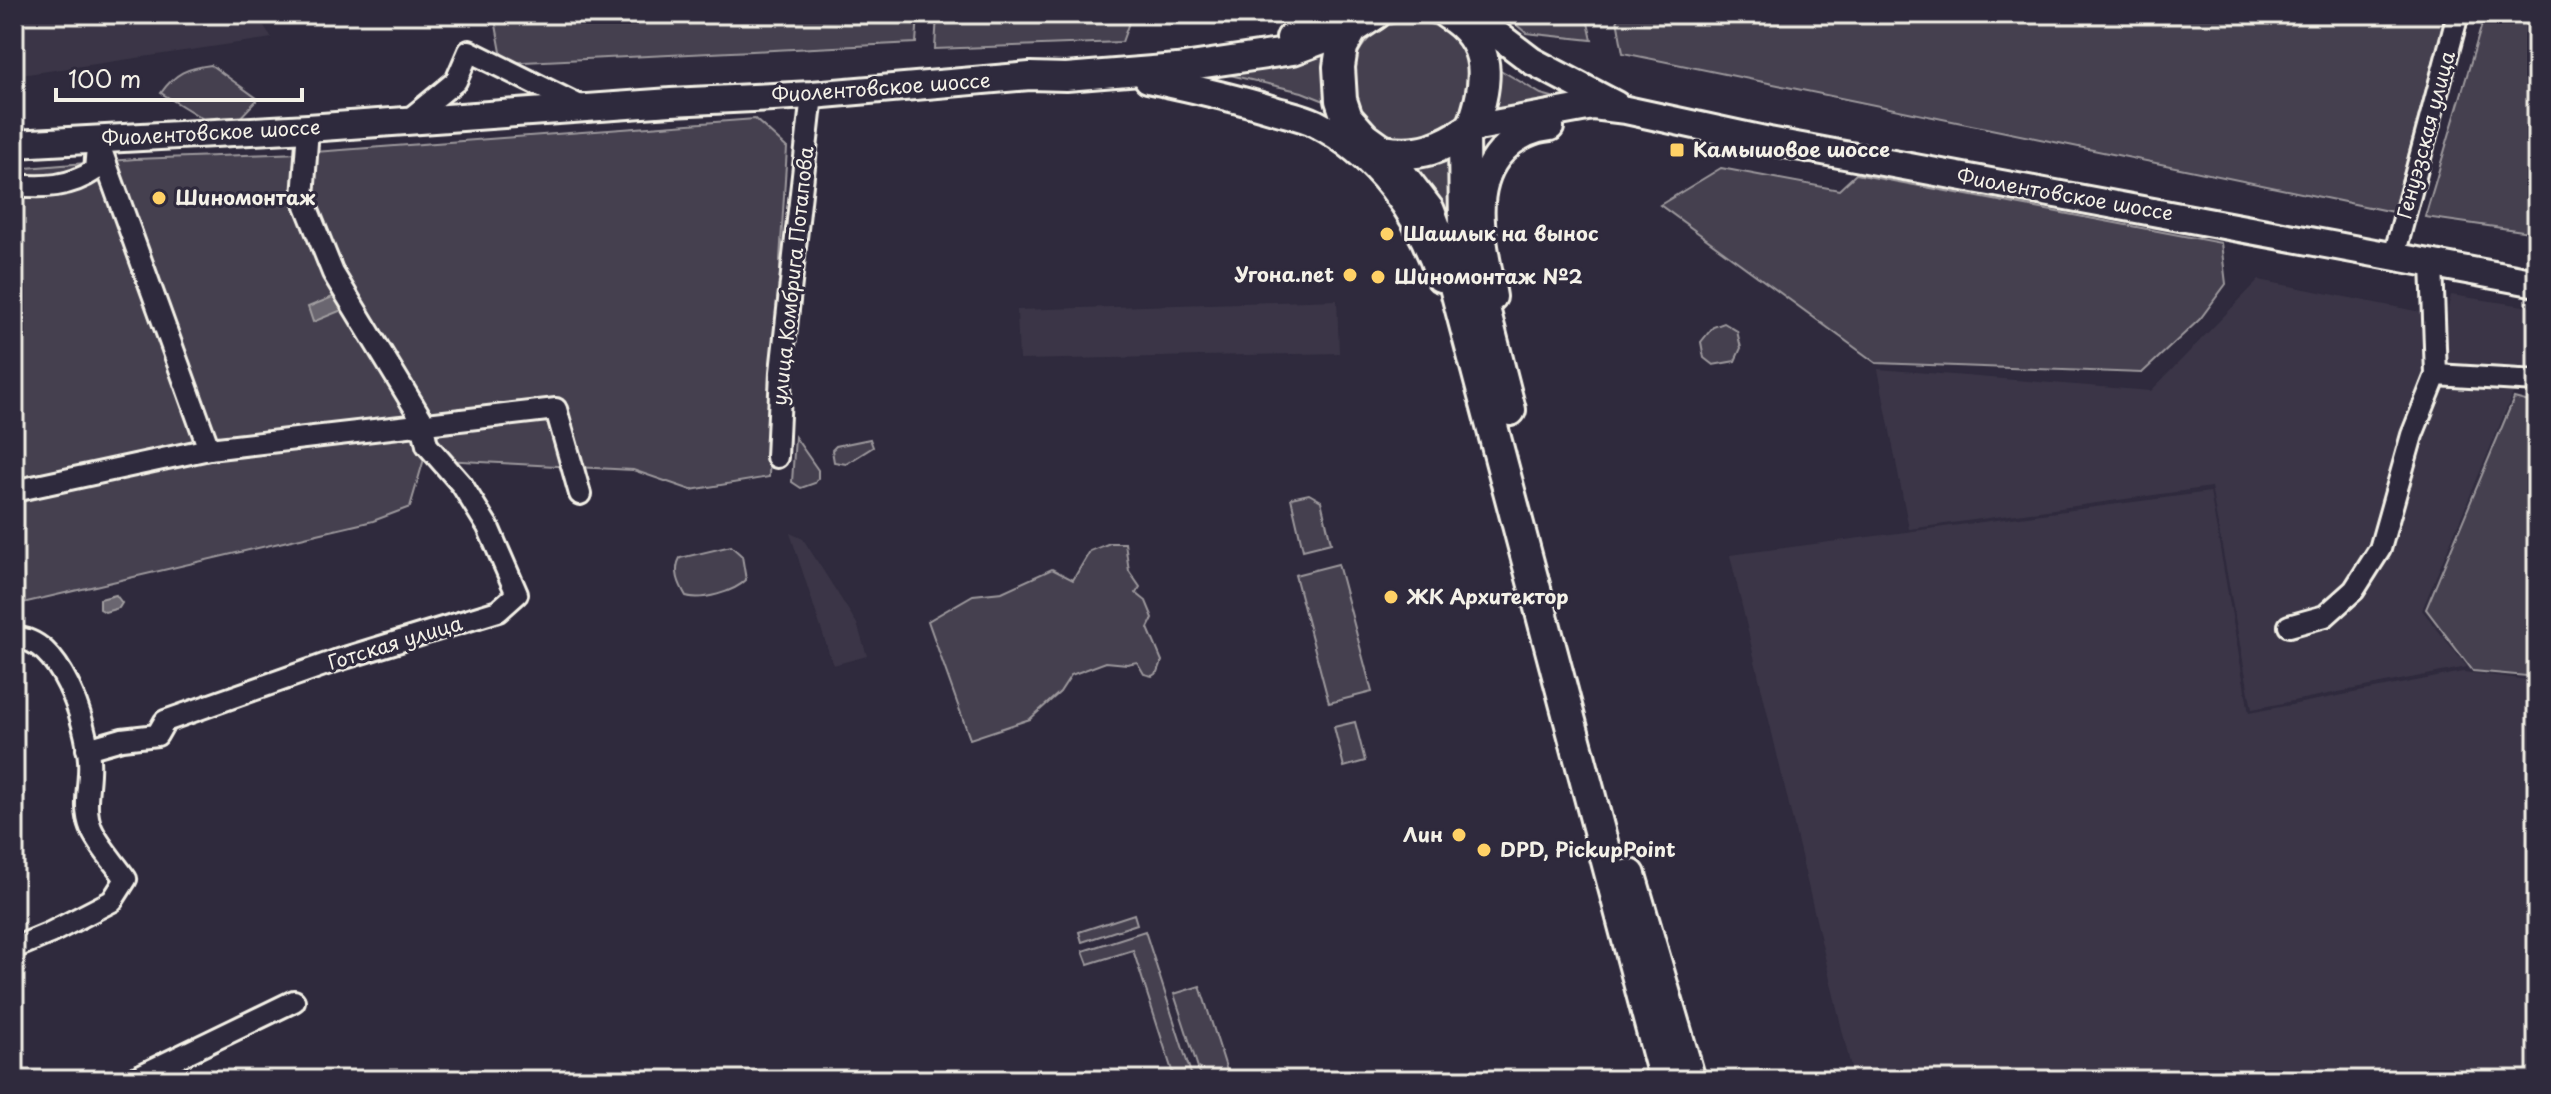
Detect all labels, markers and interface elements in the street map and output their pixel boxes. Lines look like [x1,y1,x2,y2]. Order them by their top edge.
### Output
street label: Генуэзская улица [2388,47,2462,222]
scale bar [56,52,302,102]
text: 100 m [68,60,141,96]
street label: Фиолентовское шоссе [771,64,991,110]
street label: Фиолентовское шоссе [101,111,321,153]
place label: Камышовое шоссе [1693,134,1890,164]
marker: Камышовое шоссе [1668,141,1686,159]
street label: улица Комбрига Потапова [763,144,821,407]
street label: Фиолентовское шоссе [1955,160,2176,228]
place label: Шиномонтаж [175,182,316,212]
marker: Шиномонтаж [150,189,168,207]
place label: Шашлык на вынос [1403,218,1599,248]
marker: Шашлык на вынос [1378,225,1396,243]
place label: Угона.net [1234,259,1334,289]
place label: Шиномонтаж №2 [1394,261,1583,291]
marker: Угона.net [1341,266,1359,284]
marker: Шиномонтаж №2 [1369,268,1387,286]
place label: ЖК Архитектор [1406,581,1569,611]
marker: ЖК Архитектор [1382,588,1400,606]
street label: Готская улица [324,607,466,677]
place label: Лин [1403,819,1443,849]
marker: Лин [1450,826,1468,844]
place label: DPD, PickupPoint [1500,834,1676,864]
marker: DPD, PickupPoint [1475,841,1493,859]

